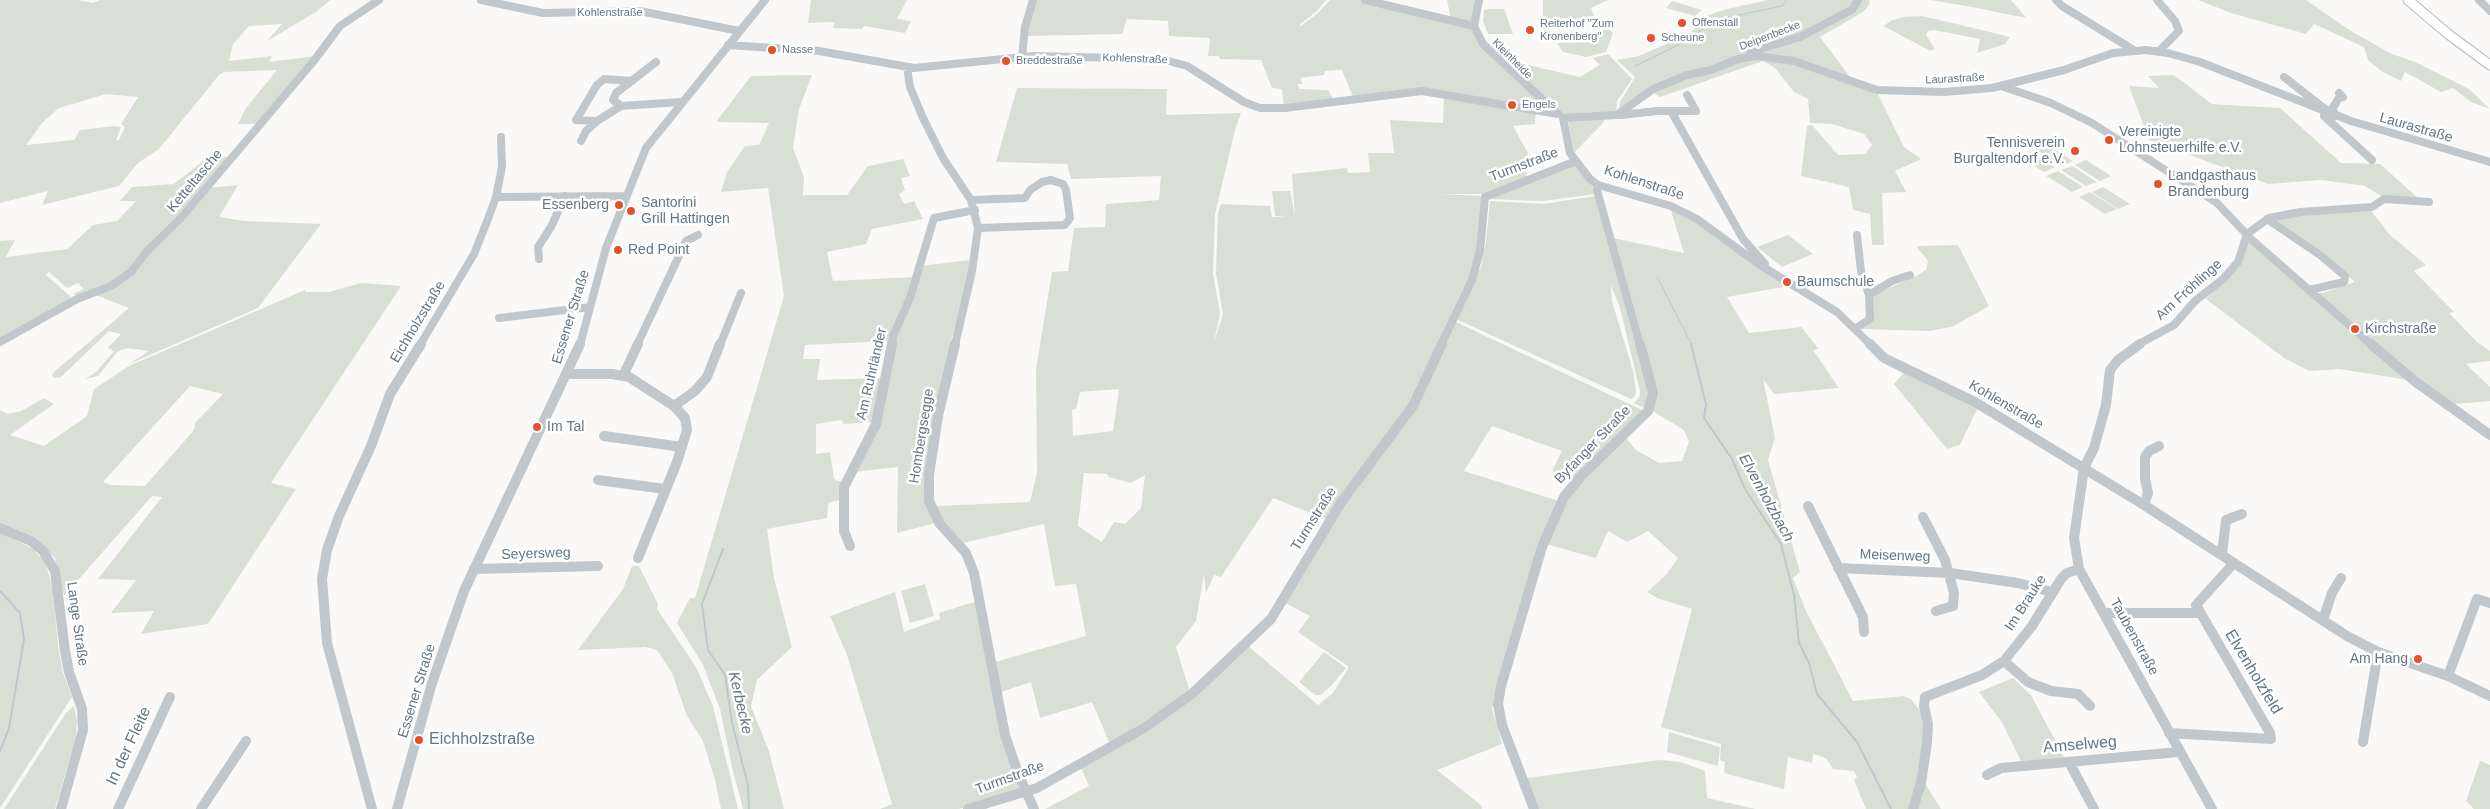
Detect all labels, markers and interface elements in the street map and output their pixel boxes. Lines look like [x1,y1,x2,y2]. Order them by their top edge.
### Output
street label: Kohlenstraße [577,6,643,20]
place label: Offenstall [1692,16,1738,30]
place label: Reiterhof "Zum Kronenberg" [1540,17,1614,43]
marker: Offenstall [1676,17,1688,29]
street label: Deipenbecke [1738,18,1802,54]
marker: Reiterhof "Zum Kronenberg" [1524,24,1536,36]
place label: Scheune [1661,31,1704,45]
marker: Scheune [1645,32,1657,44]
street label: Kleinheide [1489,36,1535,82]
place label: Nasse [782,43,813,57]
marker: Nasse [766,44,778,56]
street label: Kohlenstraße [1102,51,1168,67]
place label: Breddestraße [1016,54,1083,68]
marker: Breddestraße [1000,55,1012,67]
street label: Laurastraße [1925,71,1985,87]
place label: Engels [1522,98,1556,112]
marker: Engels [1506,99,1518,111]
street label: Laurastraße [2377,110,2455,146]
place label: Vereinigte Lohnsteuerhilfe e.V. [2119,124,2242,156]
marker: Vereinigte Lohnsteuerhilfe e.V. [2103,134,2115,146]
place label: Tennisverein Burgaltendorf e.V. [1953,135,2065,168]
street label: Turmstraße [1487,144,1561,186]
marker: Tennisverein Burgaltendorf e.V. [2069,145,2081,157]
street label: Ketteltasche [164,146,226,216]
street label: Kohlenstraße [1602,162,1686,204]
place label: Landgasthaus Brandenburg [2168,168,2256,200]
marker: Landgasthaus Brandenburg [2152,178,2164,190]
place label: Santorini Grill Hattingen [641,195,730,228]
place label: Essenberg [542,197,609,213]
marker: Essenberg [613,199,625,211]
marker: Santorini Grill Hattingen [625,205,637,217]
place label: Red Point [628,242,689,258]
marker: Red Point [612,244,624,256]
street label: Am Fröhlinge [2152,256,2226,324]
street label: Essener Straße [549,268,593,366]
place label: Baumschule [1797,274,1874,290]
marker: Baumschule [1781,276,1793,288]
street label: Eichholzstraße [387,278,449,366]
place label: Kirchstraße [2365,321,2437,337]
marker: Kirchstraße [2349,323,2361,335]
street label: Am Ruhrländer [853,326,891,422]
street label: Kohlenstraße [1966,377,2046,433]
street label: Hombergsegge [906,387,938,485]
street label: Byfanger Straße [1552,403,1634,487]
place label: Im Tal [547,419,584,435]
marker: Im Tal [531,421,543,433]
water label: Elvenholzbach [1734,451,1798,545]
street label: Turmstraße [1288,484,1340,554]
street label: Seyersweg [501,544,571,564]
street label: Meisenweg [1859,546,1931,566]
street label: Im Brauke [2002,572,2050,634]
street label: Lange Straße [63,581,91,667]
street label: Taubenstraße [2106,595,2162,679]
street label: Elvenholzfeld [2220,626,2286,718]
street label: Essener Straße [395,642,439,740]
place label: Am Hang [2350,651,2408,667]
marker: Am Hang [2412,653,2424,665]
water label: Kerbecke [724,670,756,736]
street label: In der Fleite [102,704,156,788]
place label: Eichholzstraße [429,730,535,750]
street label: Amselweg [2042,732,2118,758]
marker: Eichholzstraße [413,734,425,746]
street label: Turmstraße [973,758,1047,798]

